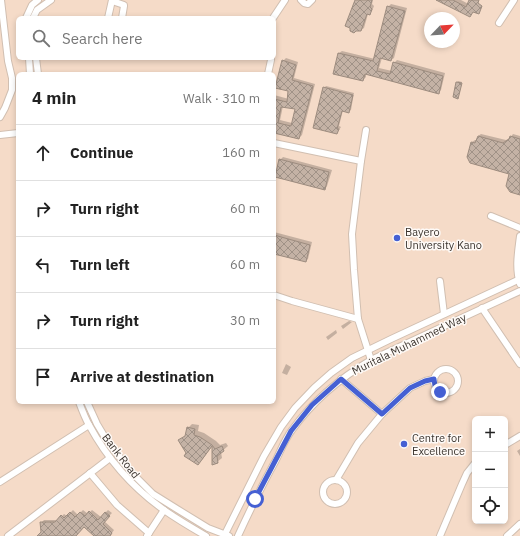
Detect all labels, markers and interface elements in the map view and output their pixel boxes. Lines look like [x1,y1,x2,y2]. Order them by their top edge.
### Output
north arrow [424,12,460,48]
search box [16,16,276,60]
icon: search [30,27,52,49]
text: Search here [62,29,142,48]
text: 4 min [32,87,76,109]
text: Walk · 310 m [183,90,260,107]
icon: ahead [32,142,54,164]
text: Continue [70,143,134,162]
text: 160 m [222,144,260,161]
icon: right [32,198,54,220]
text: Turn right [70,199,139,218]
text: 60 m [230,200,260,217]
place label: Bayero University Kano [405,225,482,252]
marker: Bayero University Kano [392,233,402,243]
icon: left [32,254,54,276]
text: Turn left [70,255,130,274]
text: 60 m [230,256,260,273]
icon: right [32,310,54,332]
street label: Muritala Muhammed Way [349,310,469,378]
text: Turn right [70,311,139,330]
text: 30 m [230,312,260,329]
icon: arrive [32,366,54,388]
text: Arrive at destination [70,367,214,386]
route end [431,383,449,401]
map controls [472,416,508,524]
button: + [472,416,508,452]
street label: Bank Road [99,431,143,481]
place label: Centre for Excellence [412,431,465,458]
marker: Centre for Excellence [399,439,409,449]
button: − [472,452,508,488]
button: locate [472,488,508,524]
route start [246,490,264,508]

